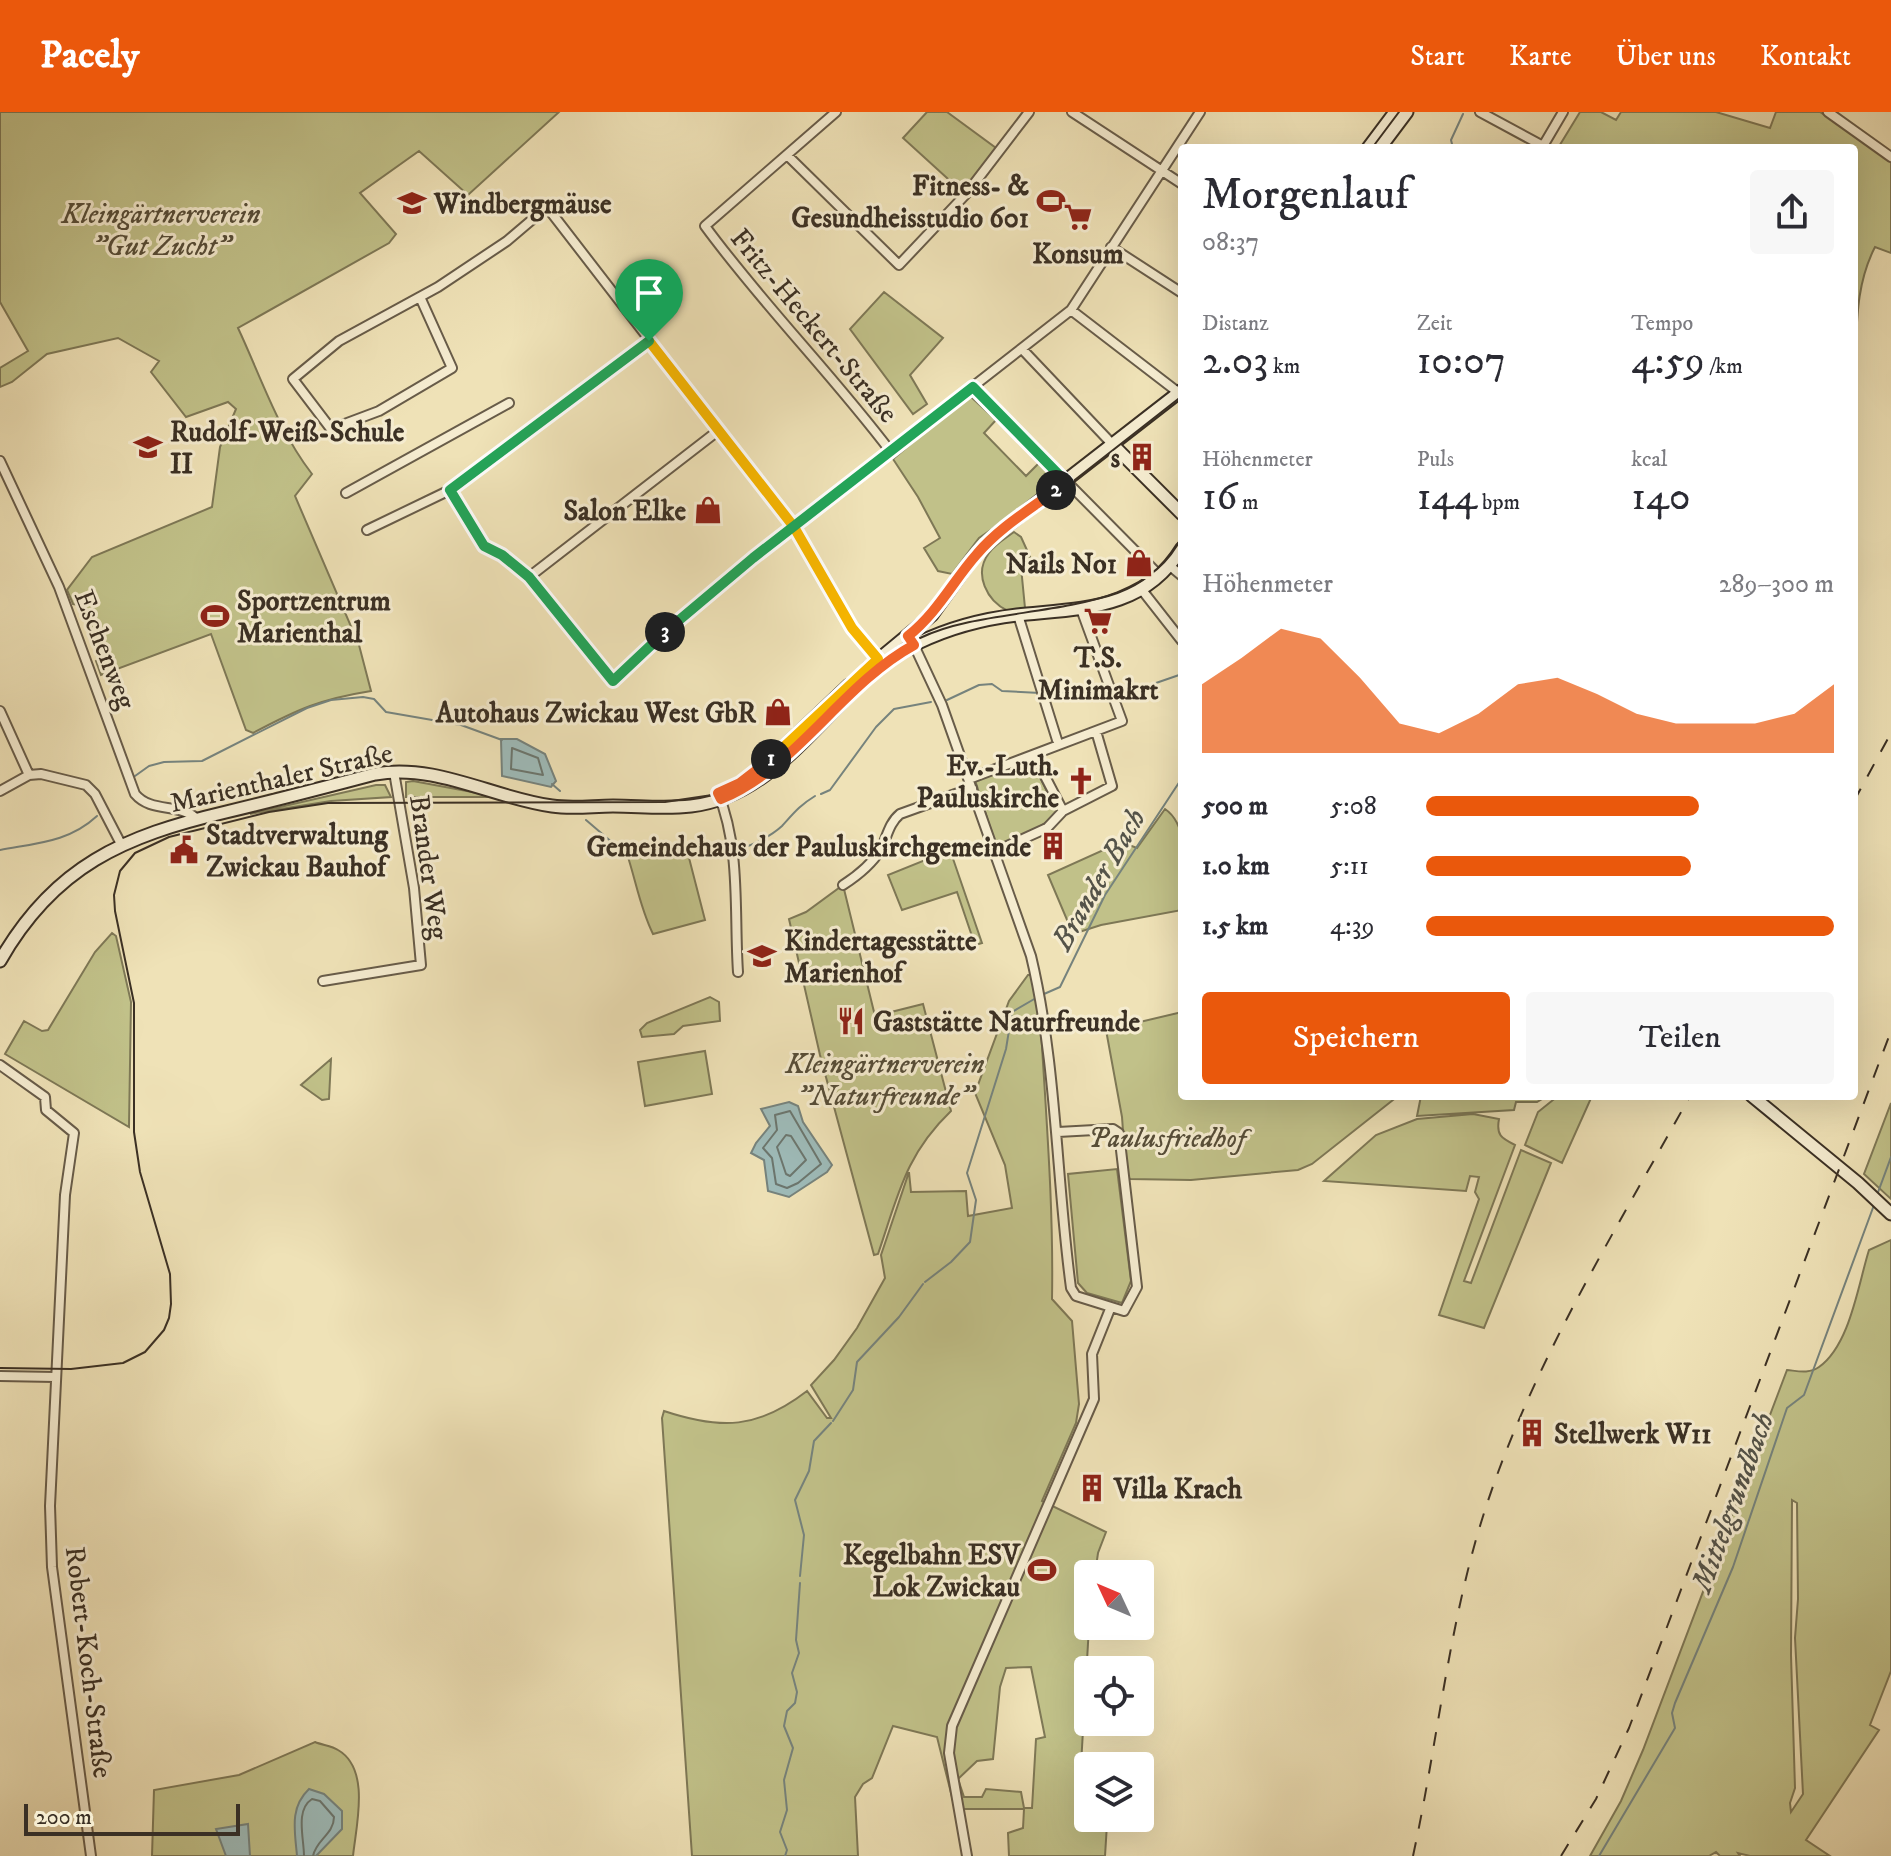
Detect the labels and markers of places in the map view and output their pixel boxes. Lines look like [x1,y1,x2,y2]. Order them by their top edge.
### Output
place label: Fitness- & Gesundheisstudio 601 [791,169,1029,236]
sports icon: Fitness- & Gesundheisstudio 601 [1036,186,1066,216]
place label: Windbergmäuse [433,187,612,222]
school or university icon: Windbergmäuse [397,188,427,218]
supermarket icon: Konsum [1063,202,1093,232]
place label: Konsum [1032,237,1124,272]
pin [615,259,683,341]
place label: Rudolf-Weiß-Schule II [170,415,405,482]
school or university icon: Rudolf-Weiß-Schule II [133,432,163,462]
place label: s [1111,441,1121,476]
building icon: s [1127,442,1157,472]
pin: 2 [1036,470,1076,510]
place label: Salon Elke [563,494,686,529]
shop icon: Salon Elke [693,495,723,525]
place label: Nails No1 [1006,547,1117,582]
shop icon: Nails No1 [1124,548,1154,578]
place label: Sportzentrum Marienthal [237,584,391,651]
sports icon: Sportzentrum Marienthal [200,601,230,631]
supermarket icon: T.S. Minimakrt [1083,606,1113,636]
pin: 3 [645,612,685,652]
place label: T.S. Minimakrt [1038,641,1158,708]
place label: Autohaus Zwickau West GbR [435,696,756,731]
shop icon: Autohaus Zwickau West GbR [763,697,793,727]
pin: 1 [751,739,791,779]
place label: Ev.-Luth. Pauluskirche [916,749,1059,816]
church icon: Ev.-Luth. Pauluskirche [1066,766,1096,796]
place label: Stadtverwaltung Zwickau Bauhof [206,818,391,885]
place label: Gemeindehaus der Pauluskirchgemeinde [586,830,1031,865]
building icon: Gemeindehaus der Pauluskirchgemeinde [1038,831,1068,861]
public building icon: Stadtverwaltung Zwickau Bauhof [169,835,199,865]
place label: Kindertagesstätte Marienhof [784,924,977,991]
school or university icon: Kindertagesstätte Marienhof [747,941,777,971]
place label: Gaststätte Naturfreunde [873,1005,1141,1040]
restaurant icon: Gaststätte Naturfreunde [836,1006,866,1036]
place label: Stellwerk W11 [1554,1417,1712,1452]
building icon: Stellwerk W11 [1517,1418,1547,1448]
place label: Villa Krach [1113,1472,1242,1507]
building icon: Villa Krach [1077,1473,1107,1503]
place label: Kegelbahn ESV Lok Zwickau [843,1538,1021,1605]
sports icon: Kegelbahn ESV Lok Zwickau [1027,1555,1057,1585]

